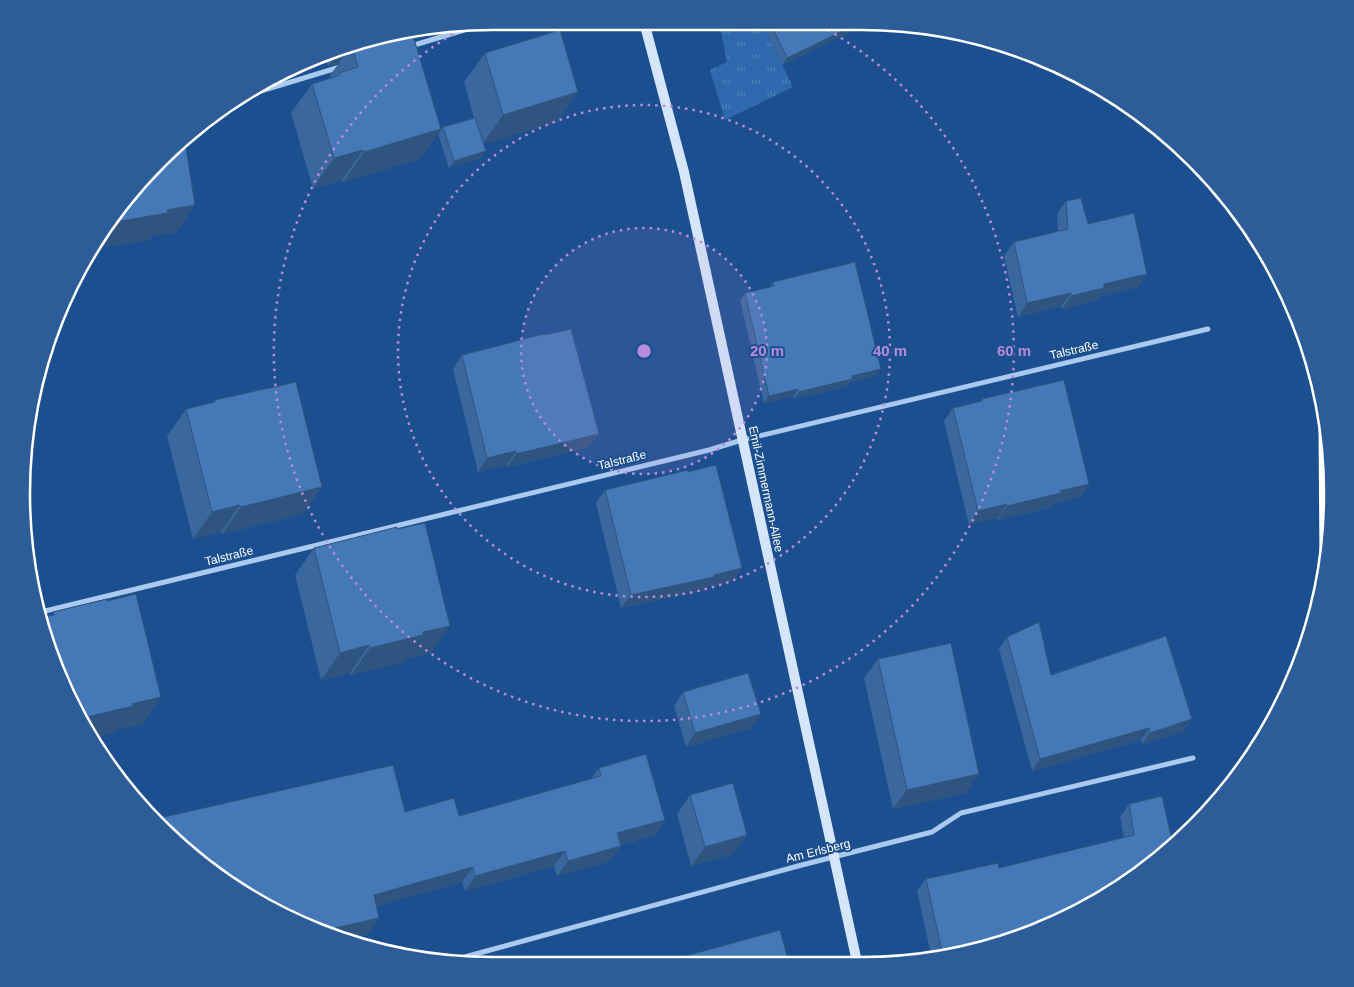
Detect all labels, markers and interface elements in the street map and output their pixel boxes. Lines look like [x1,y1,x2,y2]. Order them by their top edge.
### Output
street label: Talstraße [1048,338,1100,362]
centre of rings [635,342,653,360]
text: 20 m [750,342,784,359]
text: 40 m [873,342,907,359]
text: 60 m [997,342,1031,359]
street label: Emil-Zimmermann-Allee [746,425,786,554]
street label: Talstraße [596,447,648,473]
street label: Talstraße [203,543,255,569]
street label: Am Erlsberg [784,836,852,866]

